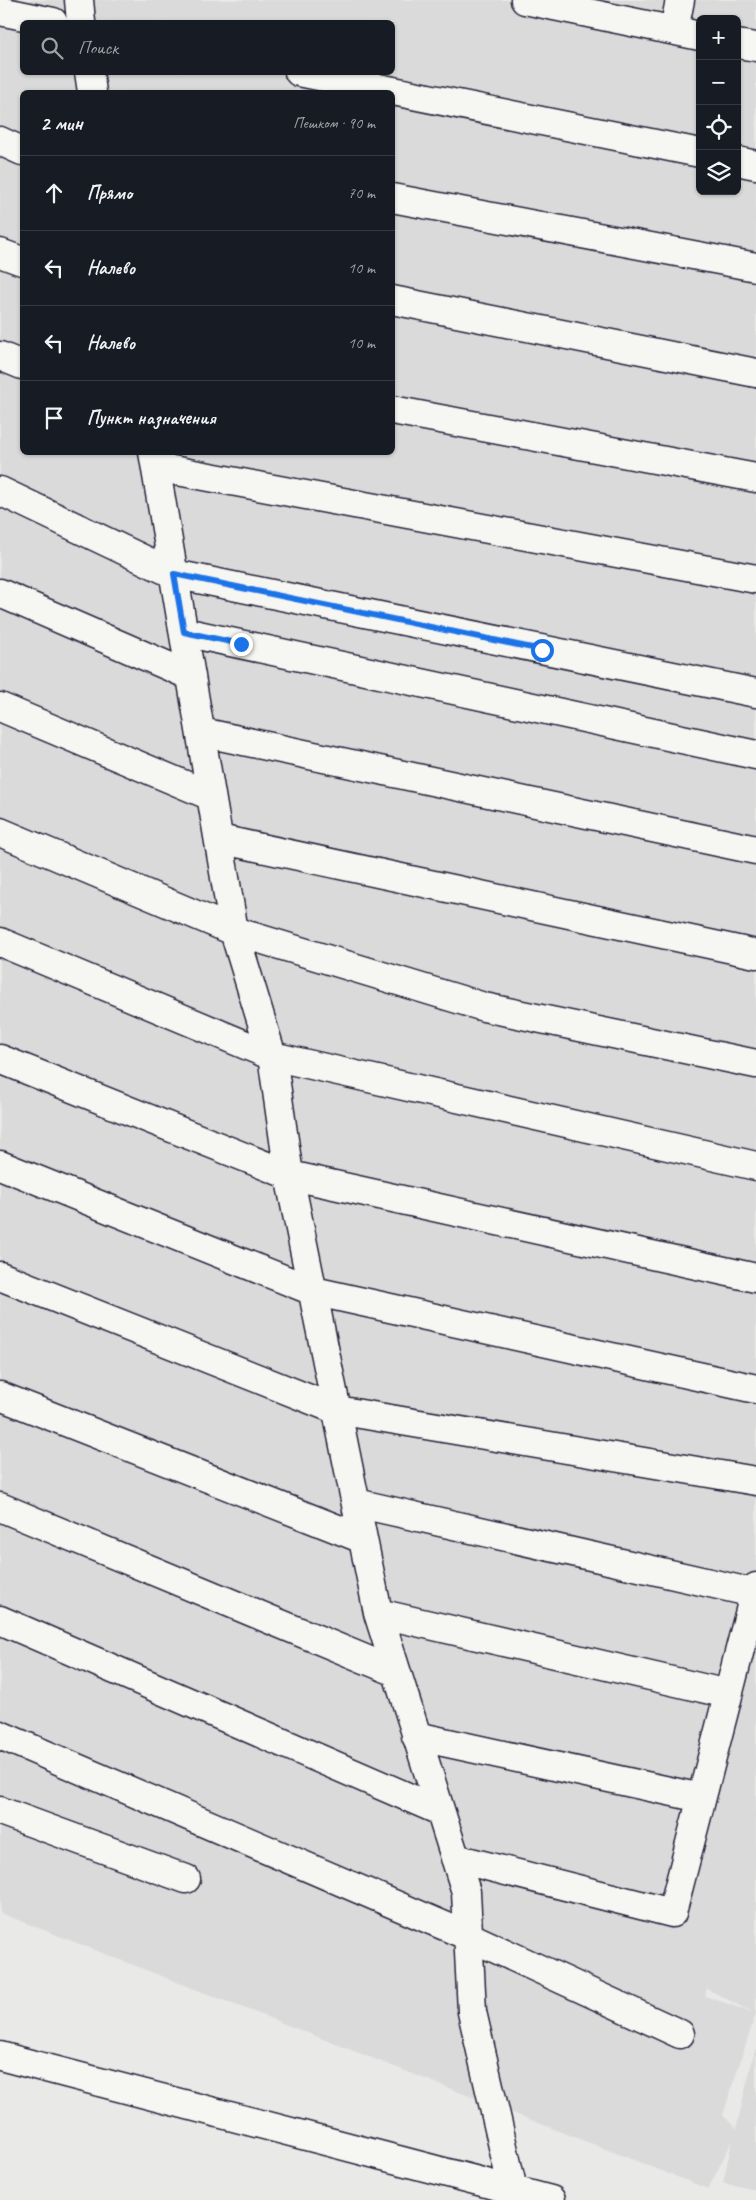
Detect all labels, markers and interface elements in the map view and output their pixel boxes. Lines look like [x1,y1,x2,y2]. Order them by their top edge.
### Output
map controls [696,15,741,195]
button: + [696,15,741,60]
search box [20,20,395,75]
icon: search [38,34,66,62]
text: Поиск [78,36,118,60]
button: − [696,60,741,105]
button: locate [696,105,741,150]
text: 2 мин [40,110,83,136]
text: Пешком · 90 m [293,113,375,133]
button: layers [696,150,741,195]
icon: ahead [40,179,68,207]
text: Прямо [87,181,132,205]
text: 70 m [348,183,375,203]
icon: left [40,254,68,282]
text: Налево [87,256,135,280]
text: 10 m [348,258,375,278]
icon: left [40,329,68,357]
text: Налево [87,331,135,355]
text: 10 m [348,333,375,353]
icon: arrive [40,404,68,432]
text: Пункт назначения [87,406,216,430]
route end [230,633,253,656]
route start [531,639,554,662]

